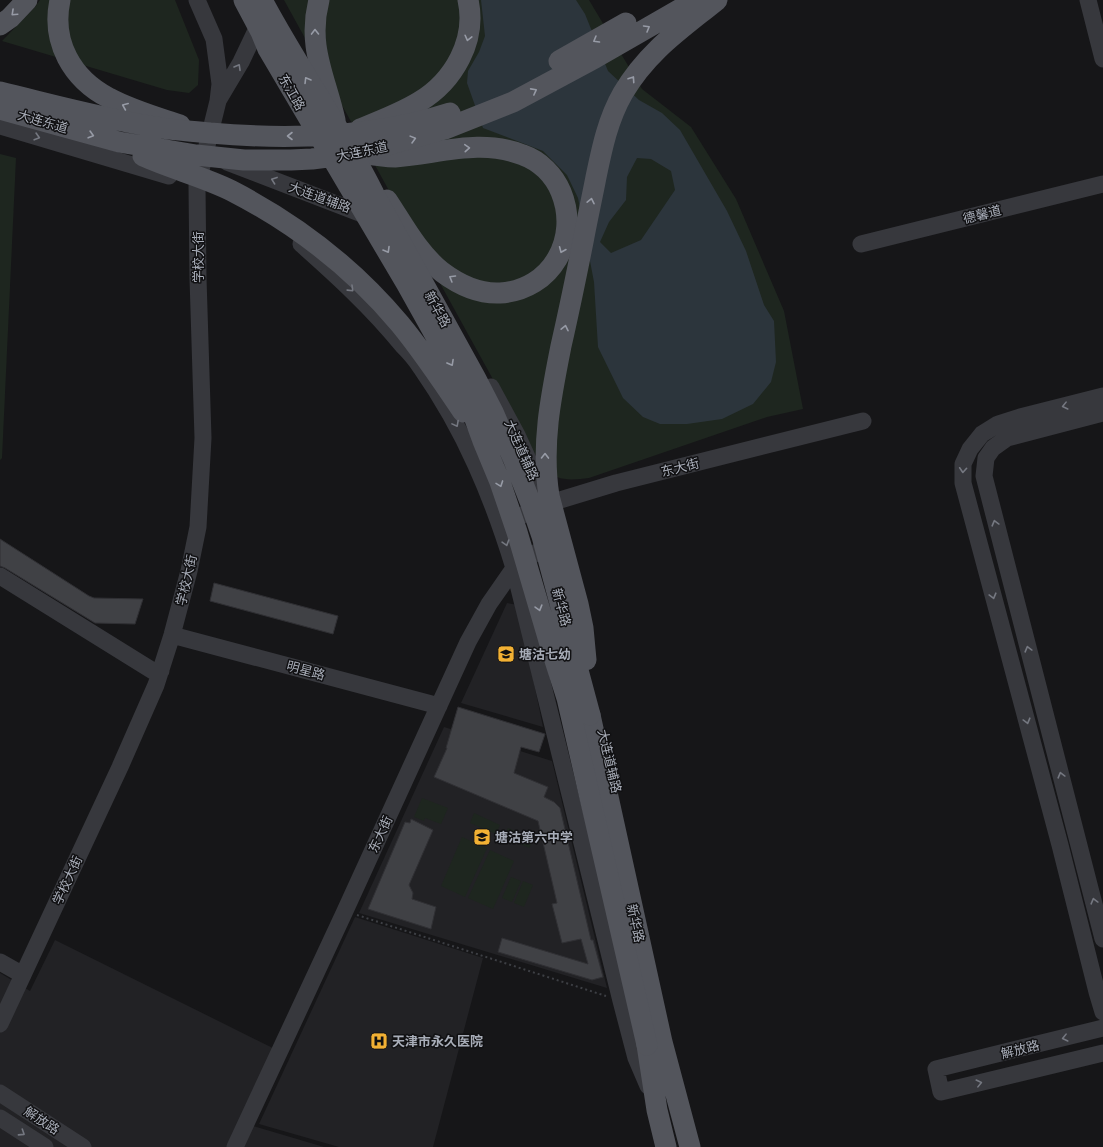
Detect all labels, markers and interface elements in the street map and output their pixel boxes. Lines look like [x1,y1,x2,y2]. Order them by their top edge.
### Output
one-way arrow [11,9,19,16]
one-way arrow [643,25,650,32]
one-way arrow [310,29,319,35]
one-way arrow [464,35,473,42]
one-way arrow [593,36,600,43]
one-way arrow [234,64,241,71]
street label: 东江路 [275,71,309,113]
one-way arrow [627,76,635,83]
one-way arrow [305,77,312,84]
one-way arrow [529,89,537,96]
one-way arrow [122,102,129,110]
street label: 大连东道 [16,106,70,136]
one-way arrow [88,130,95,139]
one-way arrow [34,132,41,141]
one-way arrow [287,132,293,140]
one-way arrow [409,135,416,144]
street label: 大连东道 [335,138,389,164]
one-way arrow [464,143,470,152]
one-way arrow [271,177,278,185]
street label: 大连道辅路 [287,178,353,216]
one-way arrow [587,198,595,204]
street label: 德馨道 [961,202,1003,226]
street label: 学校大街 [190,231,206,283]
one-way arrow [382,246,389,253]
one-way arrow [558,247,566,254]
one-way arrow [449,275,456,283]
one-way arrow [346,284,354,292]
street label: 新华路 [422,288,454,330]
one-way arrow [560,325,569,331]
one-way arrow [447,359,454,366]
one-way arrow [1062,401,1068,409]
street label: 大连道辅路 [501,417,543,483]
one-way arrow [451,420,459,427]
one-way arrow [541,453,549,459]
street label: 东大街 [659,455,701,479]
one-way arrow [959,467,968,473]
one-way arrow [496,480,504,487]
one-way arrow [991,520,1000,527]
one-way arrow [502,540,510,547]
street label: 学校大街 [172,553,200,607]
street label: 新华路 [549,586,575,628]
one-way arrow [988,592,997,599]
one-way arrow [534,604,543,611]
school or university icon: 塘沽七幼 [496,644,516,664]
place label: 塘沽七幼 [519,646,571,662]
one-way arrow [1024,646,1033,653]
street label: 明星路 [285,657,327,683]
one-way arrow [1022,718,1031,725]
street label: 大连道辅路 [595,728,625,794]
one-way arrow [1057,772,1065,778]
street label: 东大街 [365,813,395,855]
school or university icon: 塘沽第六中学 [472,827,492,847]
place label: 塘沽第六中学 [495,829,573,845]
street label: 学校大街 [49,853,85,907]
one-way arrow [1090,898,1098,904]
street label: 新华路 [624,902,648,944]
hospital icon: 天津市永久医院 [369,1031,389,1051]
place label: 天津市永久医院 [392,1033,483,1049]
one-way arrow [1062,1033,1068,1041]
street label: 解放路 [999,1037,1041,1061]
one-way arrow [975,1079,982,1088]
street label: 解放路 [21,1103,63,1137]
one-way arrow [18,1128,25,1135]

